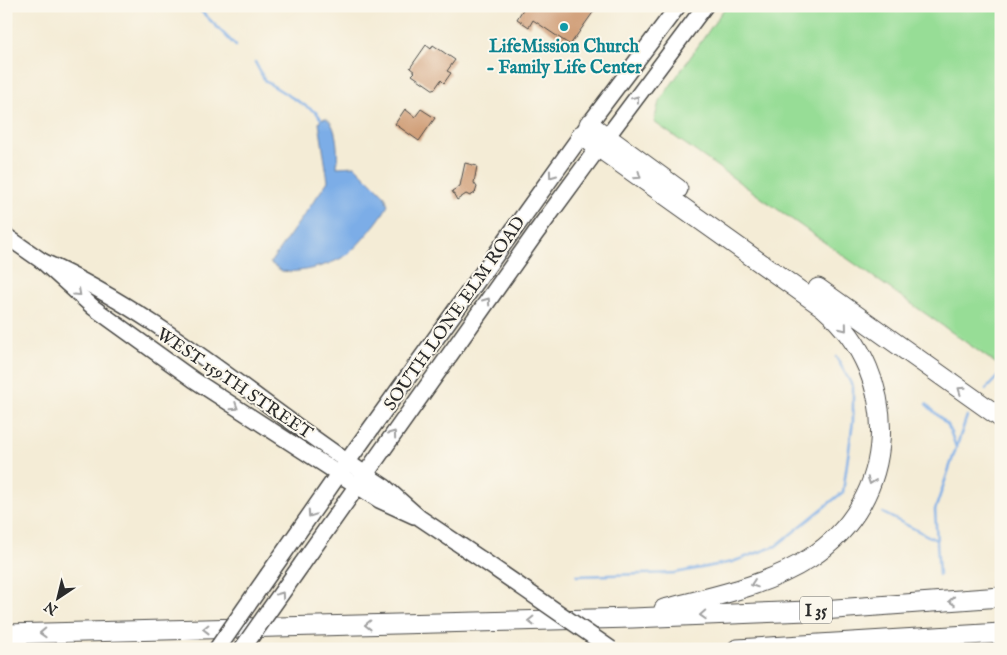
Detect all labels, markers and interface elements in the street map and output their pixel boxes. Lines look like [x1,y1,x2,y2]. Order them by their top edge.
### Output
marker: LifeMission Church - Family Life Center [558,21,570,33]
place label: LifeMission Church - Family Life Center [486,36,642,80]
one-way arrow [630,95,639,105]
one-way arrow [549,169,558,179]
one-way arrow [632,170,642,179]
street label: SOUTH LONE ELM ROAD [379,212,531,415]
one-way arrow [72,288,81,297]
one-way arrow [481,298,490,307]
one-way arrow [839,322,847,331]
street label: WEST 159TH STREET [152,323,317,445]
one-way arrow [957,387,967,396]
one-way arrow [229,401,239,410]
one-way arrow [387,430,396,440]
one-way arrow [867,476,877,484]
one-way arrow [308,508,317,518]
north arrow [32,572,82,622]
one-way arrow [750,579,759,589]
one-way arrow [275,591,284,600]
one-way arrow [948,595,956,606]
road number: I 35 [800,596,832,624]
text: N [41,597,62,619]
one-way arrow [698,610,706,621]
one-way arrow [526,616,534,626]
one-way arrow [364,620,372,630]
one-way arrow [201,623,209,634]
one-way arrow [39,628,46,638]

